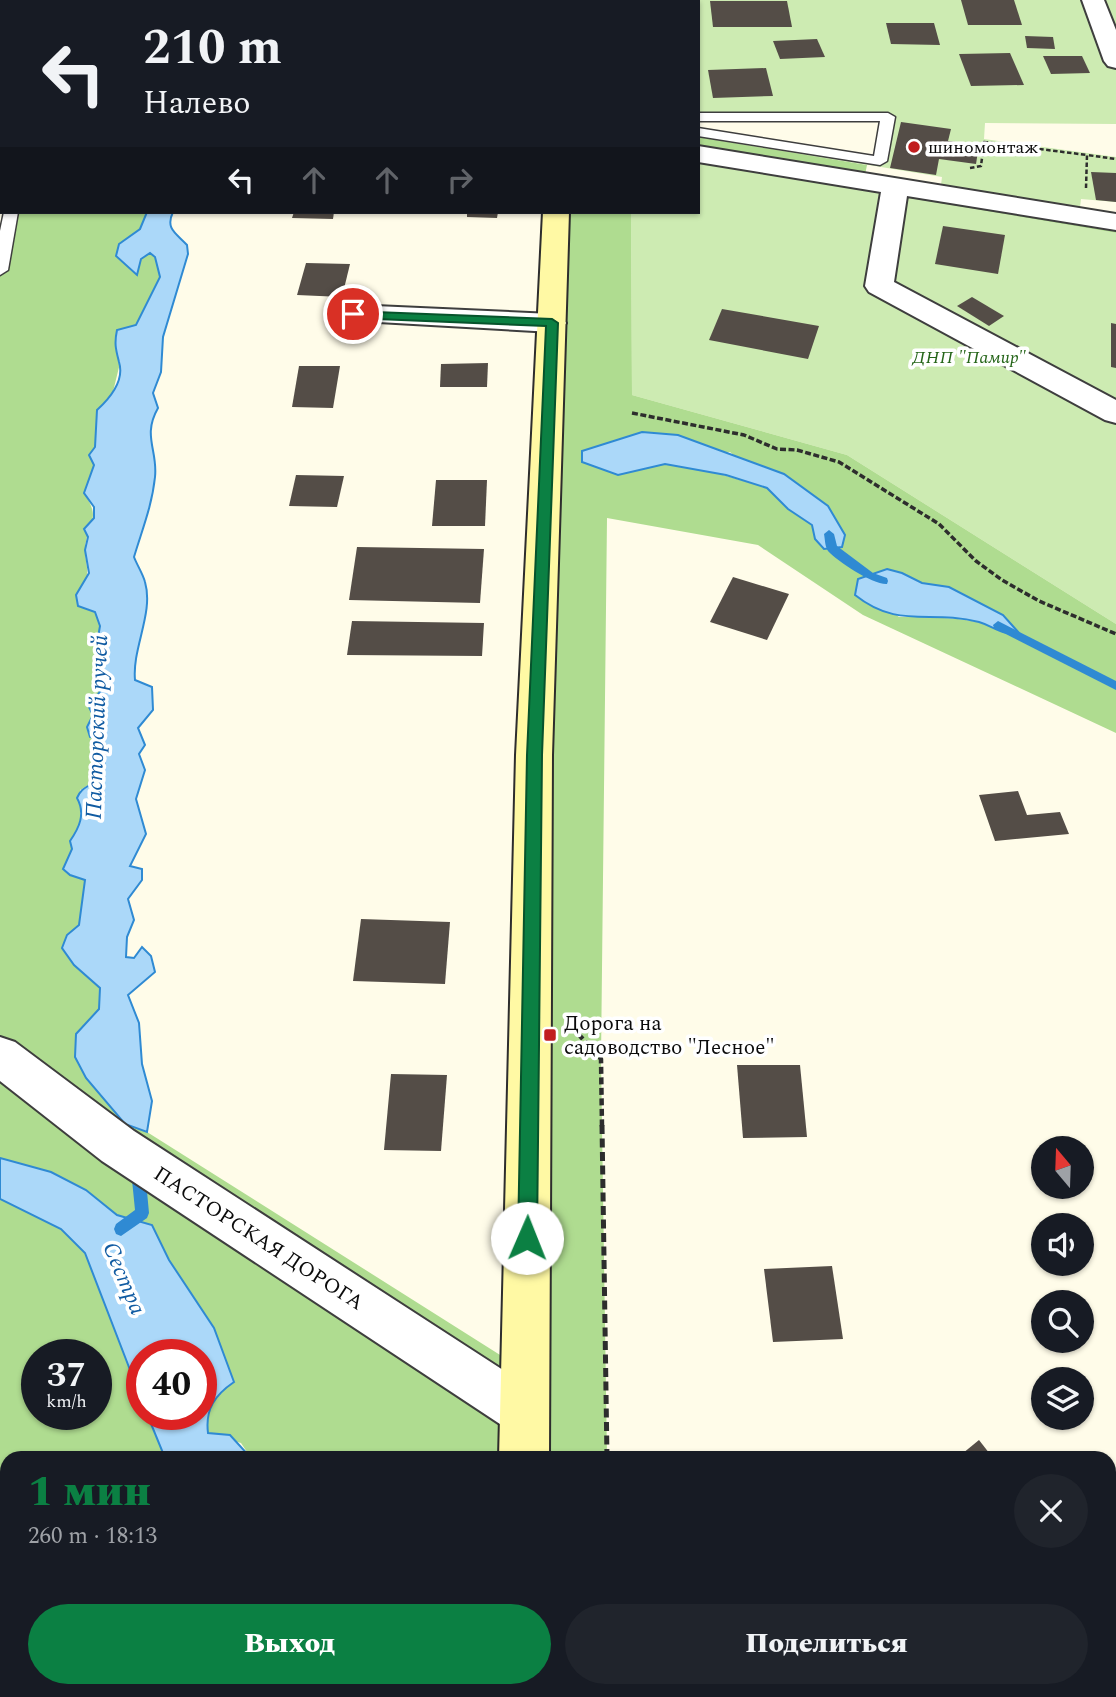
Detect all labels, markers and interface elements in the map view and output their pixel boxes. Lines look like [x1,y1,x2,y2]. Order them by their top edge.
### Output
text: 210 m [143,11,282,86]
icon: left [28,28,119,119]
text: Налево [143,79,251,128]
place label: шиномонтаж [928,134,1038,161]
marker: шиномонтаж [906,139,922,155]
icon: left [222,161,260,199]
icon: ahead [295,161,333,199]
icon: ahead [368,161,406,199]
icon: right [441,161,479,199]
pin [323,284,383,344]
icon: arrive [334,295,372,333]
park label: ДНП "Памир" [911,344,1027,371]
water label: Пасторский ручей [77,634,118,820]
place label: Дорога на садоводство "Лесное" [564,1008,775,1064]
marker: Дорога на садоводство "Лесное" [542,1027,558,1043]
north arrow [1031,1136,1094,1199]
map controls [1031,1136,1094,1430]
street label: ПАСТОРСКАЯ ДОРОГА [147,1159,370,1319]
position arrow [490,1201,564,1275]
button: sound [1031,1213,1094,1276]
water label: Сестра [93,1237,155,1321]
button: search [1031,1290,1094,1353]
speed limit sign: 40 [126,1339,217,1430]
text: 37 [47,1349,86,1402]
button: layers [1031,1367,1094,1430]
text: km/h [46,1388,87,1415]
text: 1 мин [28,1461,151,1524]
button: close [1014,1474,1088,1548]
text: 260 m · 18:13 [28,1519,157,1554]
button: Выход [28,1604,551,1684]
button: Поделиться [565,1604,1088,1684]

